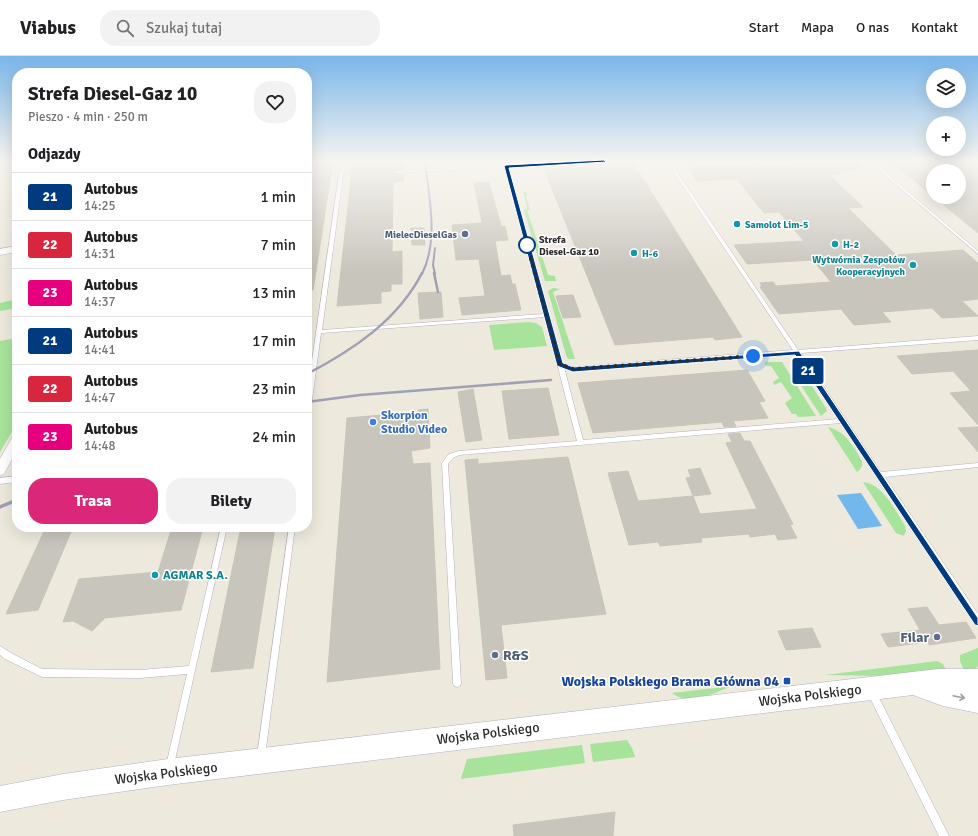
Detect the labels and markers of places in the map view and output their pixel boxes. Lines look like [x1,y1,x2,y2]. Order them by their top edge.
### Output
marker: Samolot Lim-5 [732,219,742,229]
place label: Samolot Lim-5 [745,219,809,231]
place label: MielecDieselGas [385,229,458,241]
marker: MielecDieselGas [460,229,470,239]
place label: Strefa Diesel-Gaz 10 [539,234,600,258]
marker: Strefa Diesel-Gaz 10 [518,236,536,254]
marker: H-2 [830,239,840,249]
place label: H-2 [843,239,859,251]
marker: H-6 [629,248,639,258]
place label: H-6 [642,248,659,260]
place label: Wytwórnia Zespołów Kooperacyjnych [812,254,906,278]
marker: Wytwórnia Zespołów Kooperacyjnych [908,260,918,270]
place label: Skorpion Studio Video [381,408,447,437]
marker: Skorpion Studio Video [368,417,378,427]
place label: AGMAR S.A. [163,568,228,583]
marker: AGMAR S.A. [150,570,160,580]
place label: Filar [900,629,929,646]
marker: Filar [932,632,942,642]
place label: R&S [503,647,529,664]
marker: R&S [490,650,500,660]
place label: Wojska Polskiego Brama Główna 04 [562,673,779,690]
marker: Wojska Polskiego Brama Główna 04 [782,676,792,686]

